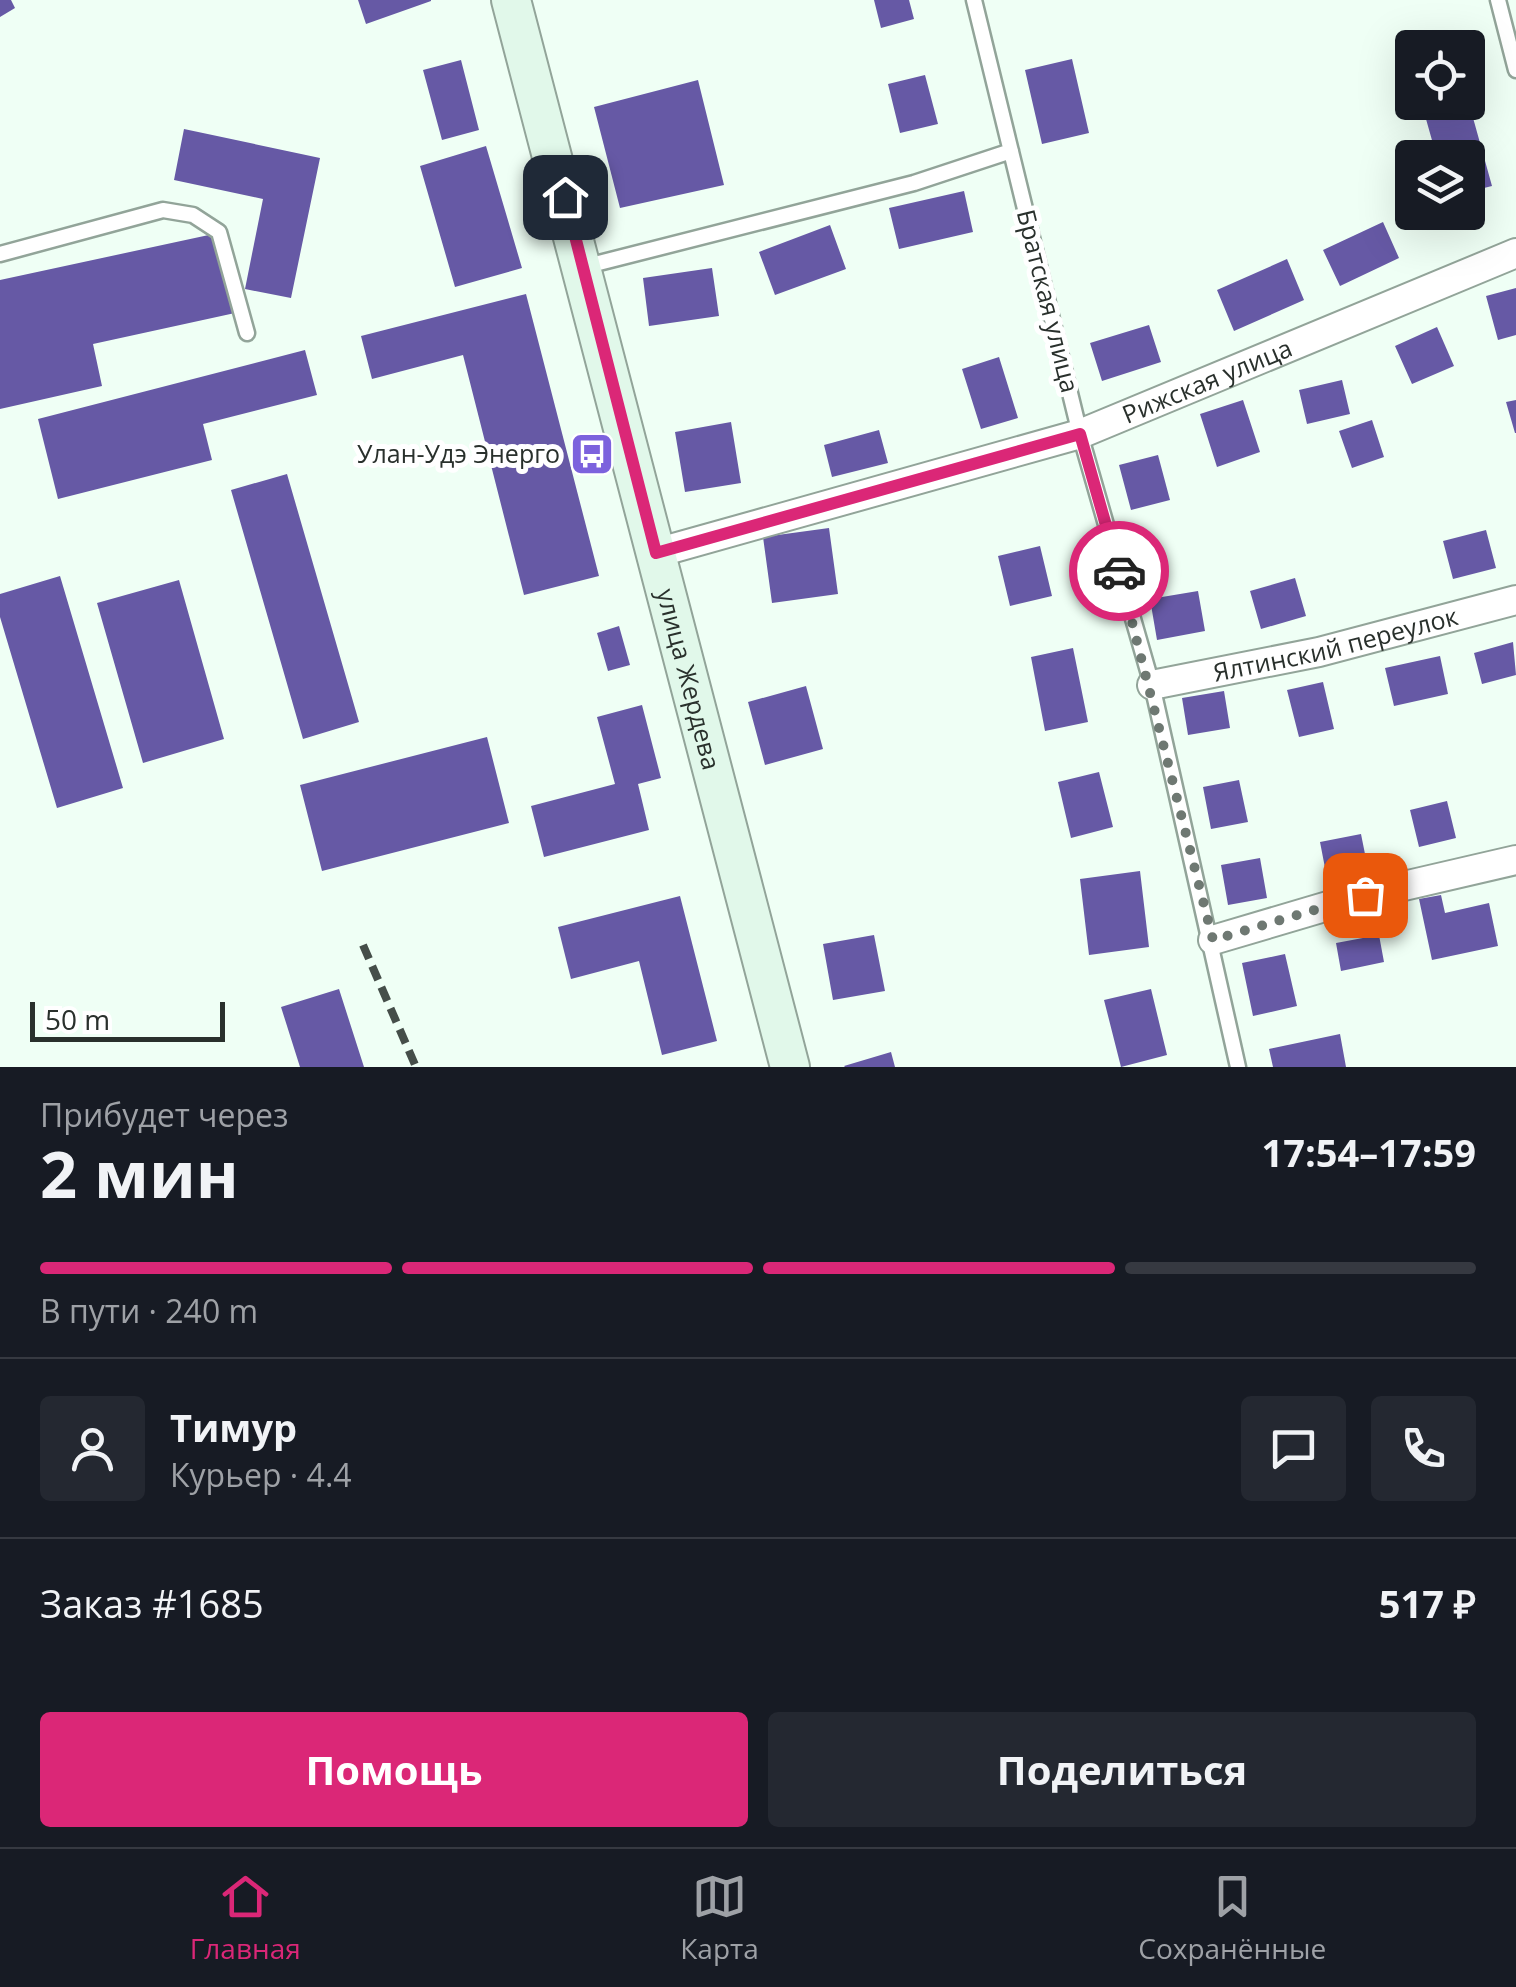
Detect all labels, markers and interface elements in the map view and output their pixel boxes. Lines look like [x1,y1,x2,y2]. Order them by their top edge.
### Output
map controls [1395,30,1485,230]
button: locate [1395,30,1485,120]
button: layers [1395,140,1485,230]
pin [523,155,608,240]
icon: home [538,170,593,225]
street label: Братская улица [1010,206,1088,396]
street label: Рижская улица [1117,330,1297,431]
bus stop icon: Улан-Удэ Энерго [569,431,615,477]
place label: Улан-Удэ Энерго [357,436,560,470]
courier [1069,521,1169,621]
icon: car [1092,544,1147,599]
street label: улица Жердева [650,585,730,773]
street label: Ялтинский переулок [1210,598,1461,689]
pin [1323,853,1408,938]
icon: bag [1338,868,1393,923]
scale bar [30,997,225,1042]
text: 50 m [45,1000,110,1038]
text: Прибудет через [40,1093,288,1136]
text: 17:54–17:59 [1262,1126,1476,1178]
text: 2 мин [40,1129,239,1217]
text: В пути · 240 m [40,1289,258,1332]
button: person [40,1396,145,1501]
button: chat [1241,1396,1346,1501]
button: phone [1371,1396,1476,1501]
text: Тимур [170,1401,297,1453]
text: Курьер · 4.4 [170,1453,352,1496]
text: Заказ #1685 [40,1577,264,1629]
text: 517 ₽ [1379,1577,1476,1629]
button: Помощь [40,1712,748,1827]
button: Поделиться [768,1712,1476,1827]
tab: Главная [190,1869,301,1967]
tab: Карта [680,1869,759,1967]
tab: Сохранённые [1138,1869,1326,1967]

